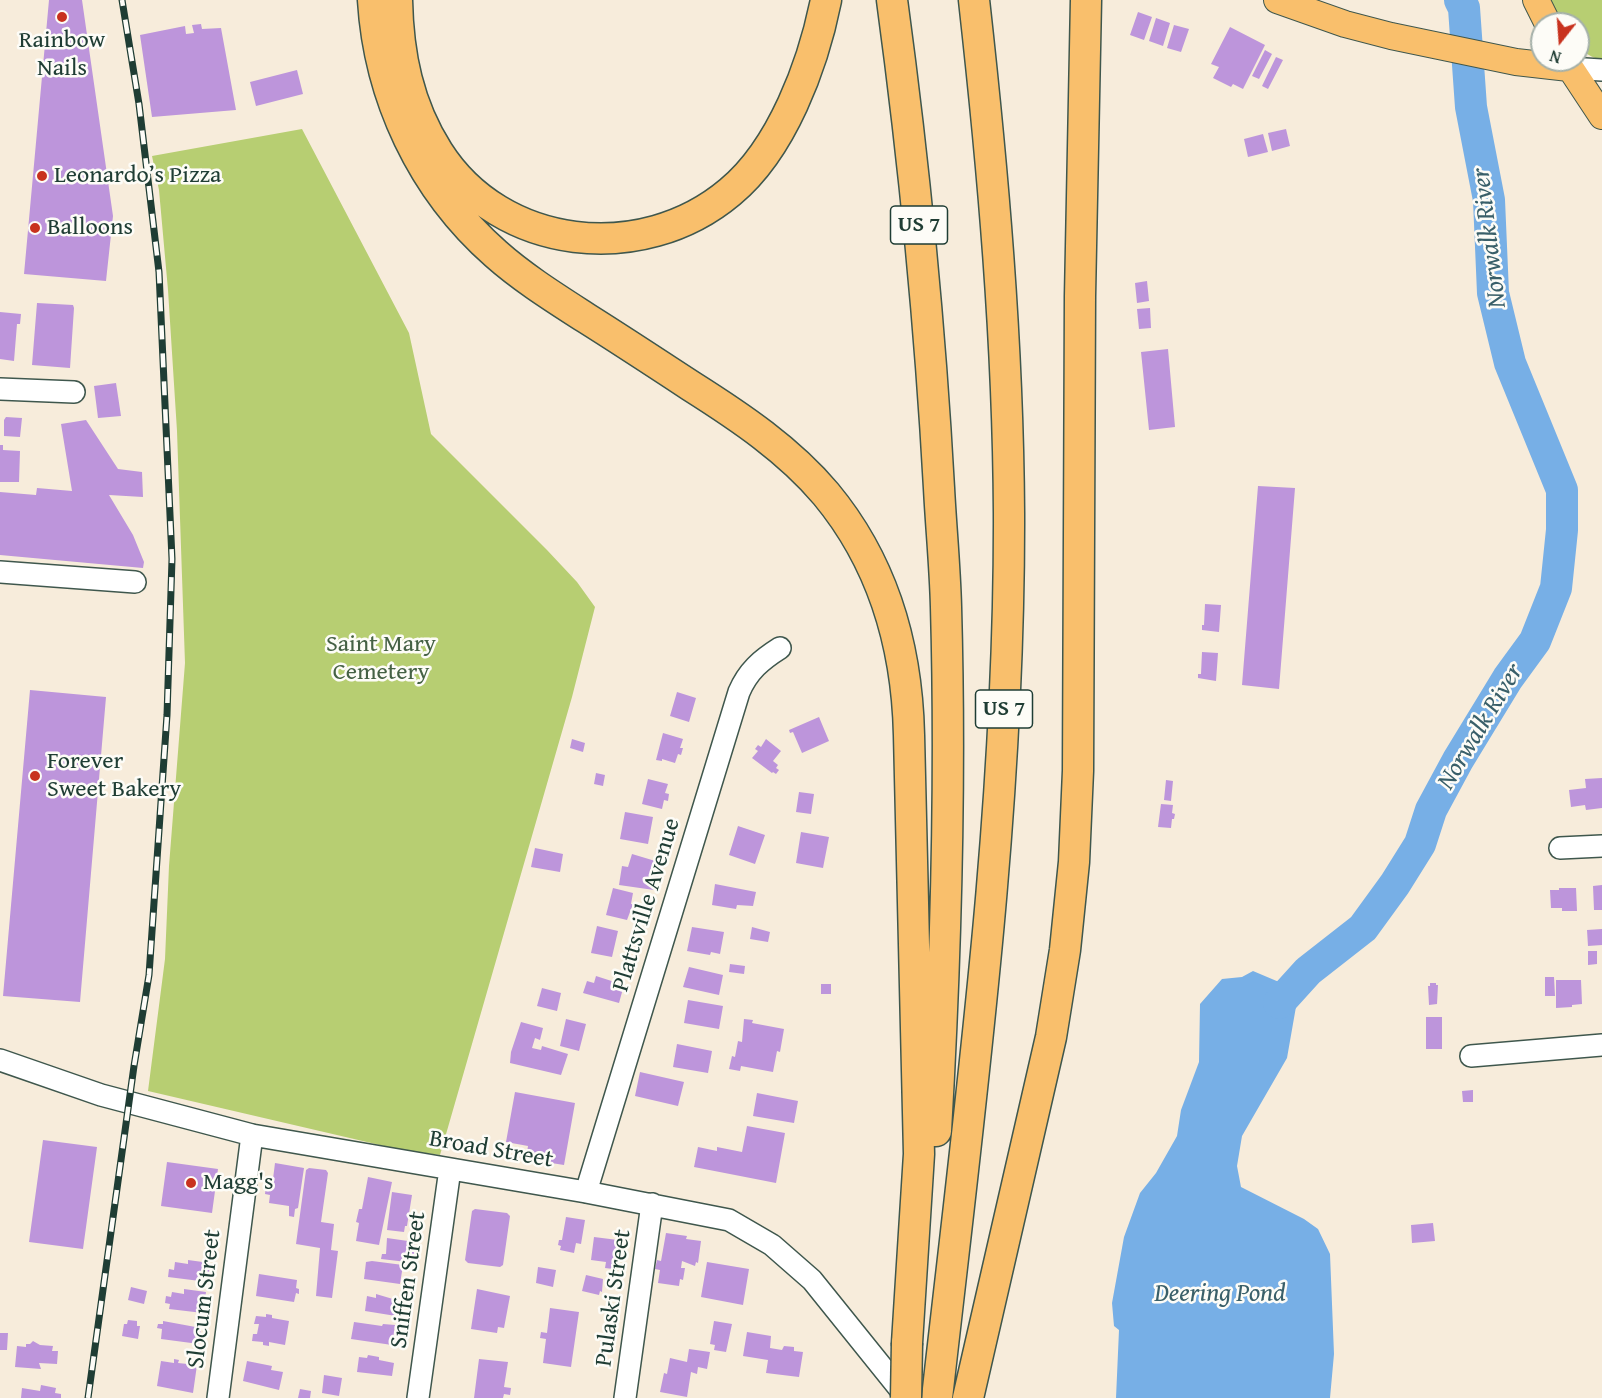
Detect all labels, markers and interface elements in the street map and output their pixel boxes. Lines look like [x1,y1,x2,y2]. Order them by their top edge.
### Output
marker: Rainbow Nails [55,10,69,24]
north arrow [1530,12,1590,72]
place label: Rainbow Nails [19,27,105,83]
text: N [1547,44,1564,70]
place label: Leonardo’s Pizza [54,162,221,190]
water label: Norwalk River [1466,166,1514,310]
marker: Leonardo’s Pizza [35,169,49,183]
road number: US 7 [890,206,948,244]
place label: Balloons [47,214,133,242]
marker: Balloons [28,221,42,235]
park label: Saint Mary Cemetery [326,631,436,687]
water label: Norwalk River [1431,658,1531,796]
road number: US 7 [976,690,1032,728]
place label: Forever Sweet Bakery [47,748,181,804]
marker: Forever Sweet Bakery [28,769,42,783]
street label: Plattsville Avenue [607,815,687,995]
street label: Broad Street [427,1125,555,1175]
place label: Magg's [203,1169,274,1197]
marker: Magg's [184,1176,198,1190]
street label: Sniffen Street [385,1210,433,1350]
street label: Pulaski Street [590,1227,638,1369]
street label: Slocum Street [182,1228,228,1370]
water label: Deering Pond [1154,1278,1286,1310]

